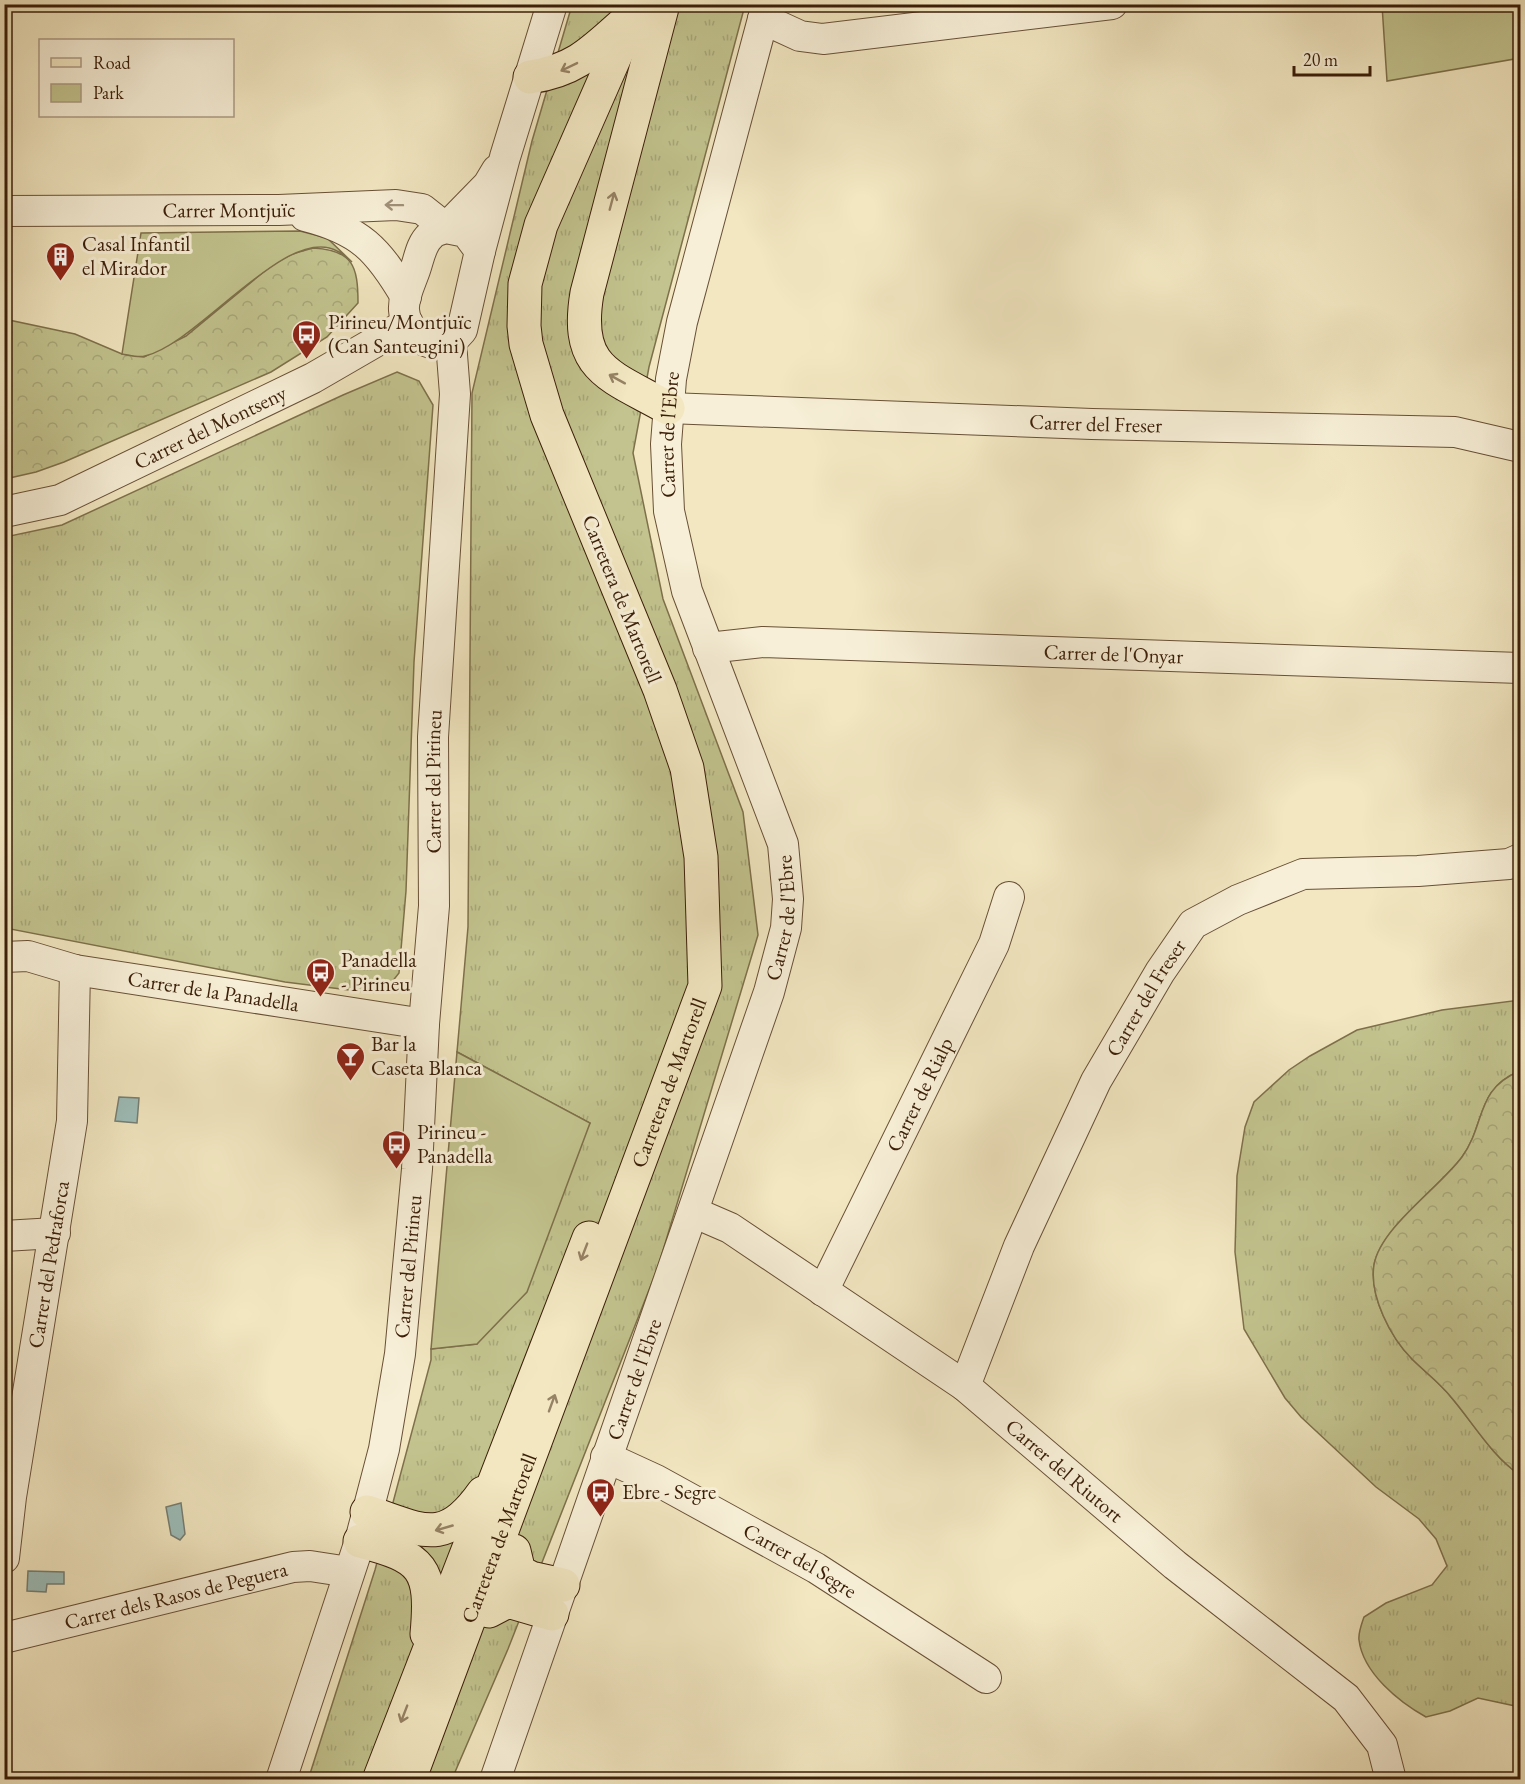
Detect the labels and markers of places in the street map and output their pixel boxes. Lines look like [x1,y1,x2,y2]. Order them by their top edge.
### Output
place label: Casal Infantil el Mirador [82,230,190,281]
building icon: Casal Infantil el Mirador [45,240,77,282]
place label: Pirineu/Montjuïc (Can Santeugini) [328,308,472,359]
bus stop icon: Pirineu/Montjuïc (Can Santeugini) [291,318,323,360]
place label: Panadella - Pirineu [341,946,417,997]
bus stop icon: Panadella - Pirineu [304,956,336,998]
place label: Bar la Caseta Blanca [371,1030,483,1081]
bar icon: Bar la Caseta Blanca [334,1040,366,1082]
place label: Pirineu - Panadella [417,1118,493,1169]
bus stop icon: Pirineu - Panadella [380,1128,412,1170]
bus stop icon: Ebre - Segre [585,1476,617,1518]
place label: Ebre - Segre [622,1478,716,1505]

